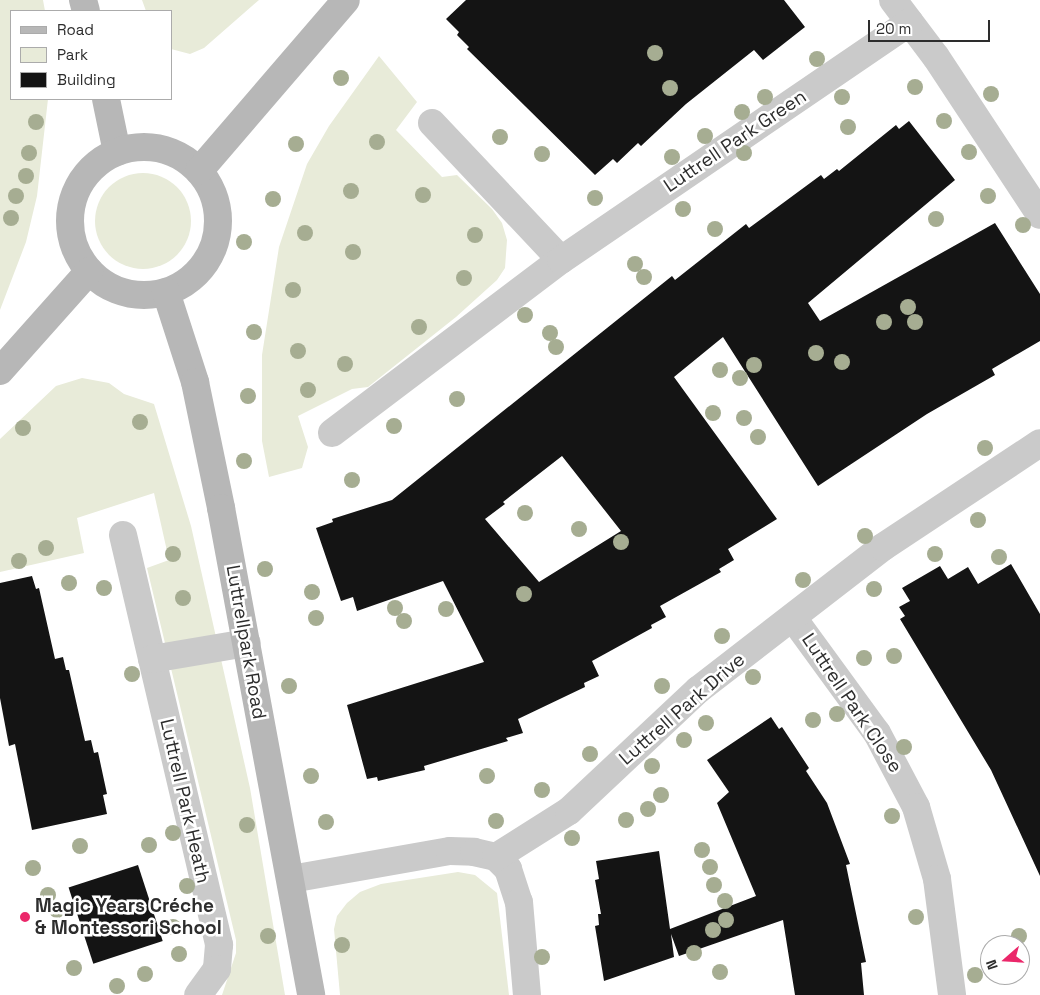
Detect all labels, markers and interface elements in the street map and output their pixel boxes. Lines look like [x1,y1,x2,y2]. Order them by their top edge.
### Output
legend [10,10,172,100]
scale bar [870,10,992,42]
text: 20 m [876,19,911,38]
text: Road [57,20,94,39]
text: Park [57,45,88,64]
text: Building [57,70,116,89]
street label: Luttrell Park Green [659,85,811,197]
street label: Luttrellpark Road [221,563,271,721]
street label: Luttrell Park Close [797,629,907,777]
street label: Luttrell Park Drive [615,648,749,770]
street label: Luttrell Park Heath [155,717,215,885]
place label: Magic Years Créche & Montessori School [35,895,222,939]
marker: Magic Years Créche & Montessori School [19,911,31,923]
north arrow [980,935,1030,985]
text: N [982,957,1002,972]

